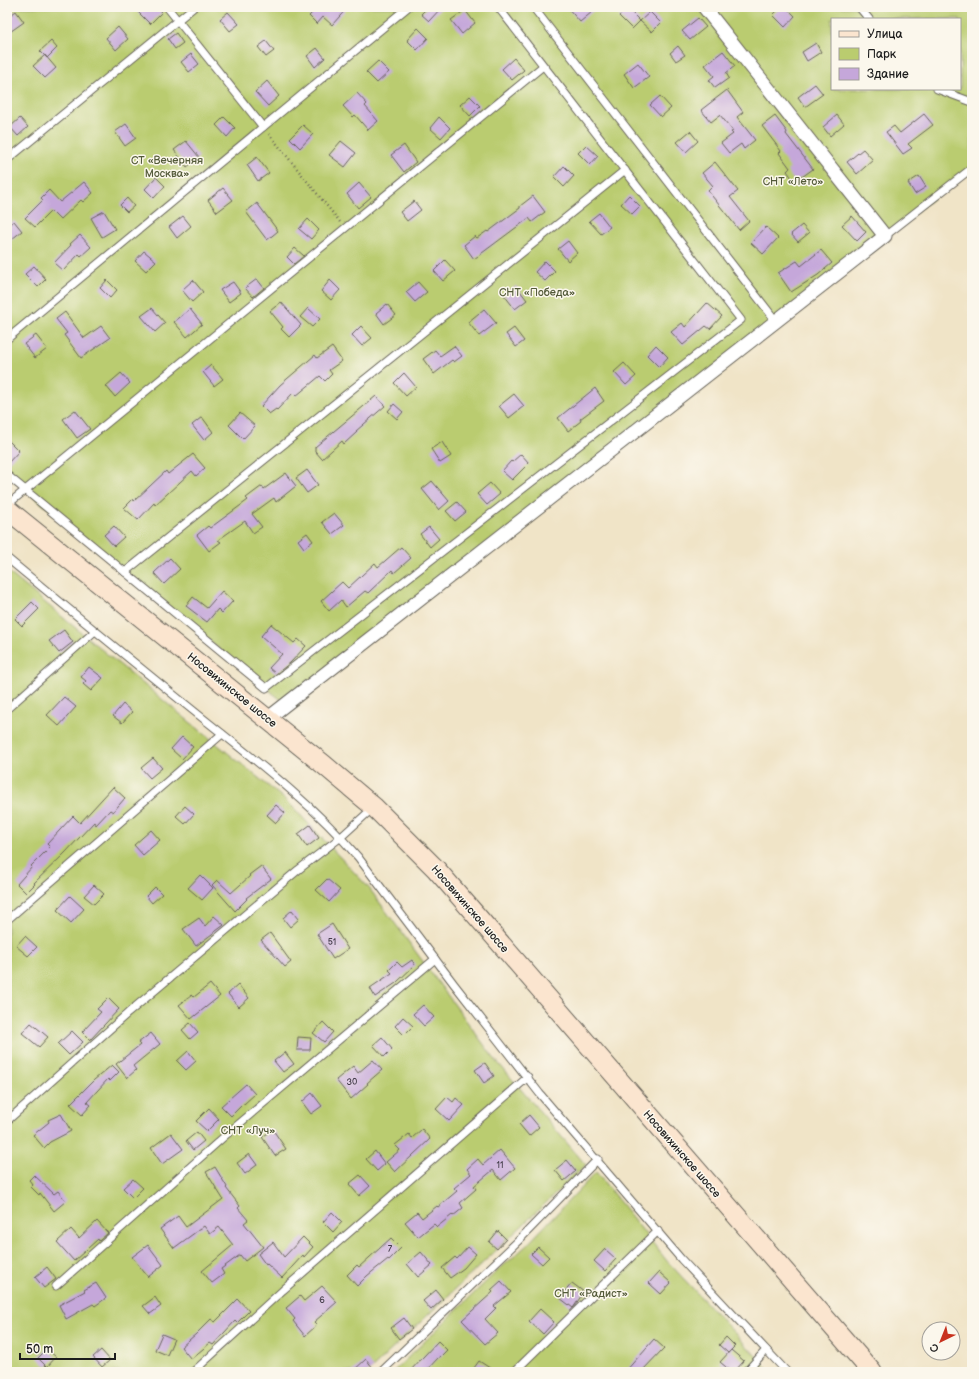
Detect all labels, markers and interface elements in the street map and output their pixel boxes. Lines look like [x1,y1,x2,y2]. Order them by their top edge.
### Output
legend [831,18,961,90]
text: Улица [867,27,903,42]
text: Парк [867,47,897,62]
text: Здание [867,67,909,82]
park label: СТ «Вечерняя Москва» [131,154,203,180]
park label: СНТ «Лето» [763,175,823,188]
park label: СНТ «Победа» [499,286,575,299]
street label: Носовихинское шоссе [185,650,279,730]
street label: Носовихинское шоссе [429,863,511,955]
house number: 51 [328,937,336,948]
house number: 30 [347,1077,357,1088]
street label: Носовихинское шоссе [641,1108,723,1200]
park label: СНТ «Луч» [221,1124,275,1137]
house number: 11 [497,1160,503,1171]
house number: 7 [388,1244,393,1255]
park label: СНТ «Радист» [554,1287,628,1300]
house number: 6 [319,1295,325,1306]
north arrow [921,1321,961,1361]
scale bar [20,1335,115,1361]
text: С [927,1340,942,1355]
text: 50 m [26,1342,53,1357]

